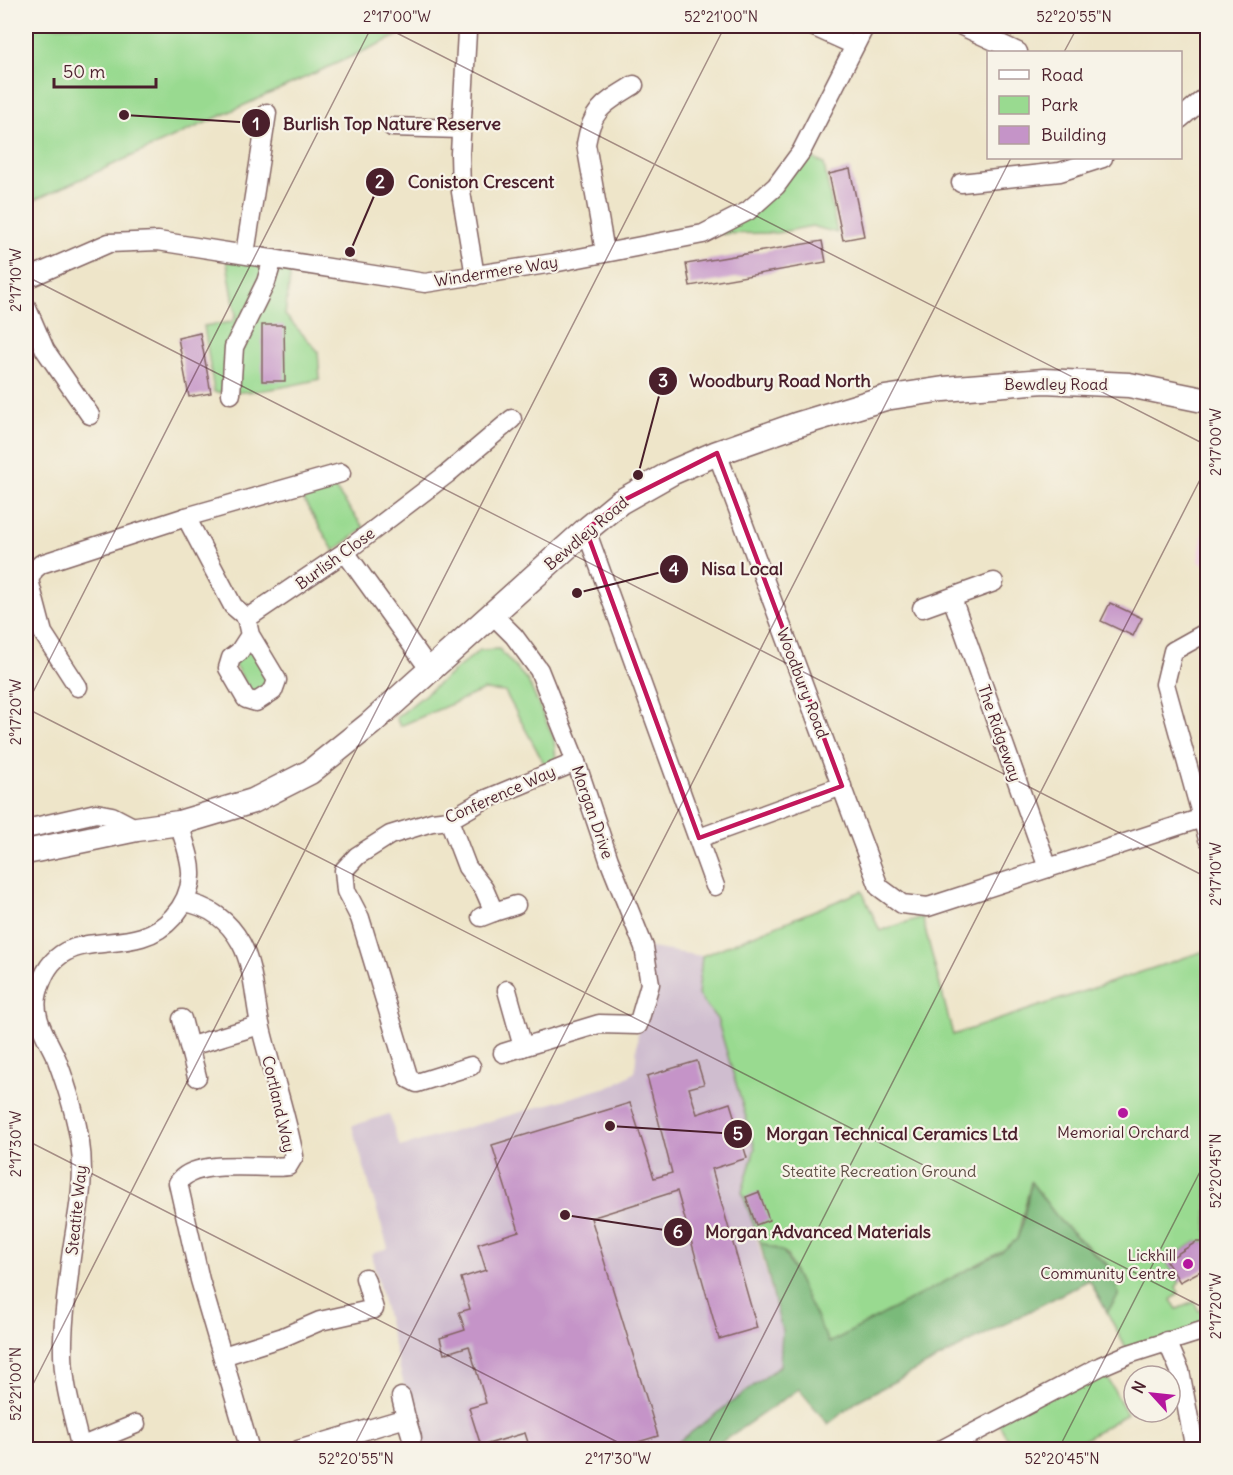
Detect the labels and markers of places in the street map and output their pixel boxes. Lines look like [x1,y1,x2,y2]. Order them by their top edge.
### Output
callout: Burlish Top Nature Reserve [241,105,512,141]
callout: Coniston Crescent [365,164,566,200]
callout: Woodbury Road North [648,363,883,399]
callout: Nisa Local [659,551,795,587]
marker: Memorial Orchard [1116,1106,1130,1120]
callout: Morgan Technical Ceramics Ltd [723,1116,1030,1152]
place label: Memorial Orchard [1057,1122,1189,1142]
callout: Morgan Advanced Materials [663,1214,943,1250]
place label: Lickhill Community Centre [1040,1245,1176,1283]
marker: Lickhill Community Centre [1181,1257,1195,1271]

